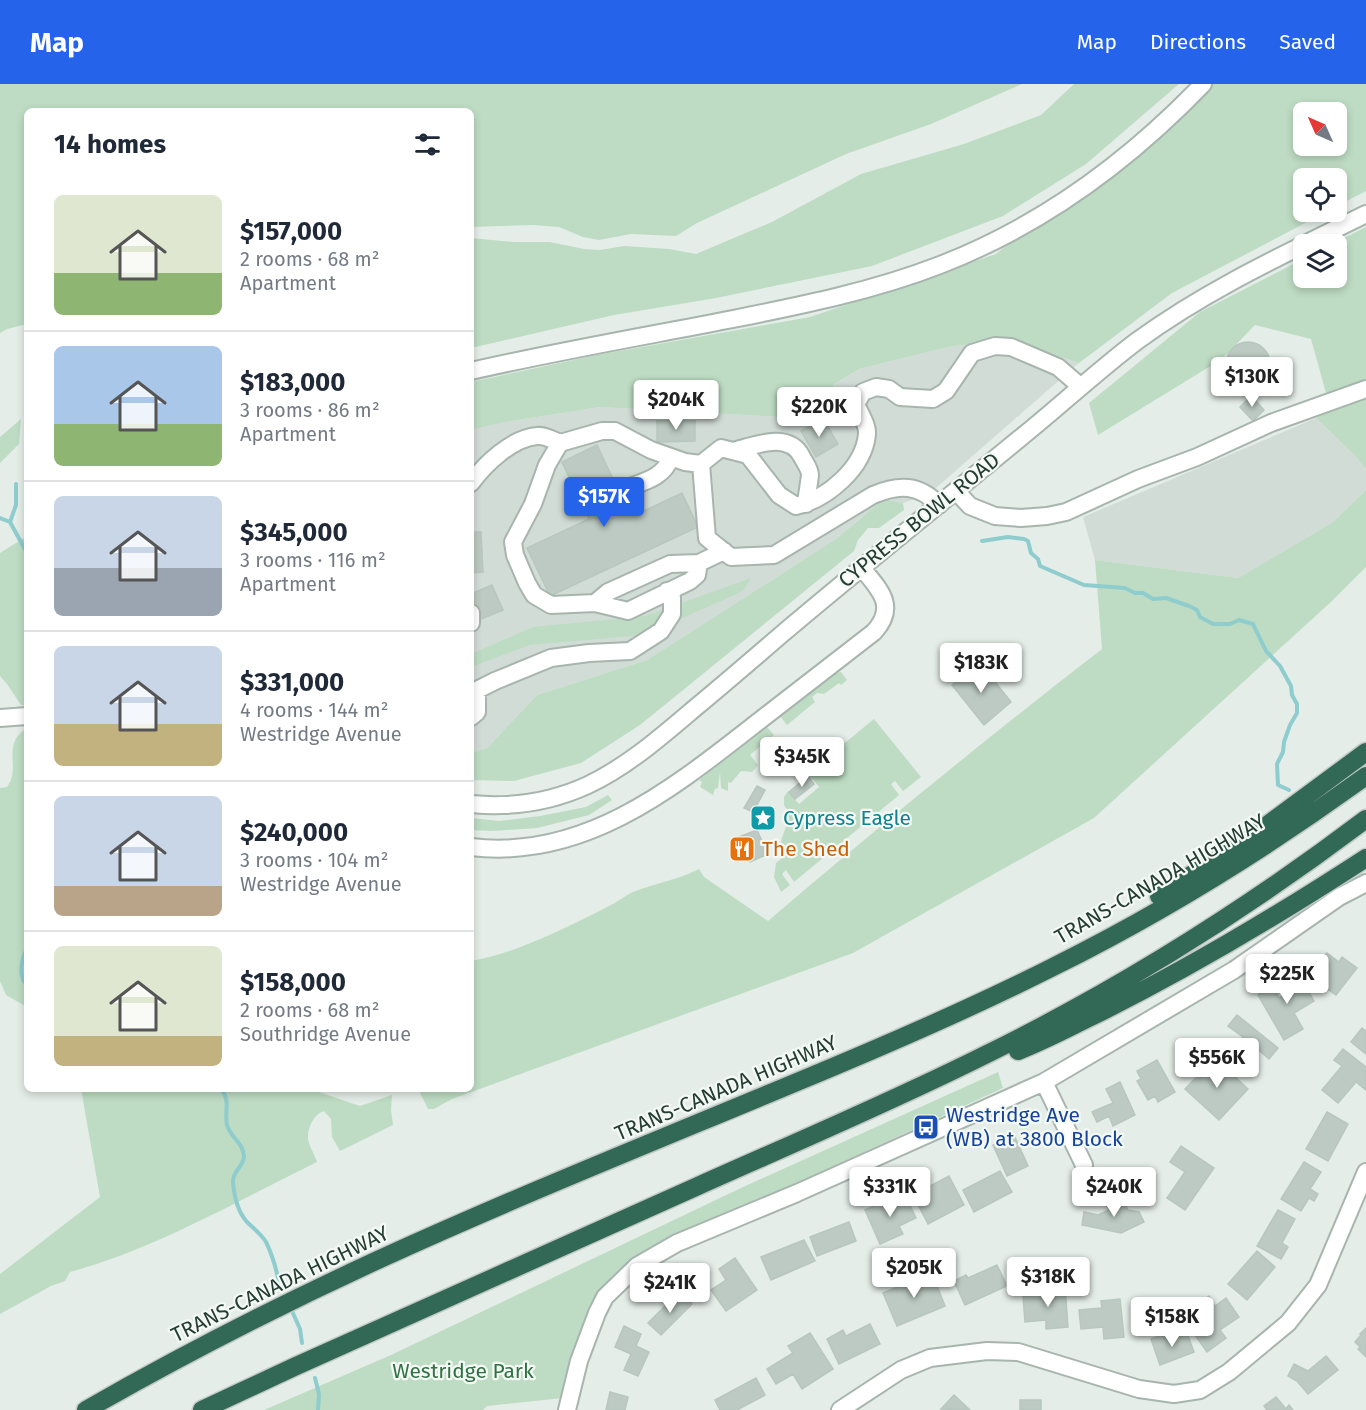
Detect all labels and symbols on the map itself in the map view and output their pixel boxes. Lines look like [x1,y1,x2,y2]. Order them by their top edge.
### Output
north arrow [1293,102,1347,156]
pin: $130K [1210,357,1294,408]
pin: $204K [634,380,718,431]
pin: $220K [777,387,861,438]
street label: CYPRESS BOWL ROAD [833,447,1005,593]
pin: $157K [562,477,646,528]
pin: $183K [939,643,1023,694]
pin: $345K [760,737,844,788]
place icon: Cypress Eagle [748,803,778,833]
place label: Cypress Eagle [783,805,911,831]
street label: TRANS-CANADA HIGHWAY [1050,808,1270,950]
restaurant icon: The Shed [727,834,757,864]
place label: The Shed [762,836,850,862]
pin: $225K [1245,954,1329,1005]
street label: TRANS-CANADA HIGHWAY [611,1029,841,1147]
pin: $556K [1175,1038,1259,1089]
place label: Westridge Ave (WB) at 3800 Block [946,1102,1123,1152]
bus stop icon: Westridge Ave (WB) at 3800 Block [911,1112,941,1142]
pin: $331K [848,1167,932,1218]
pin: $240K [1072,1167,1156,1218]
street label: TRANS-CANADA HIGHWAY [167,1220,393,1348]
pin: $205K [872,1248,956,1299]
pin: $318K [1006,1257,1090,1308]
pin: $241K [628,1263,712,1314]
pin: $158K [1130,1297,1214,1348]
park label: Westridge Park [392,1358,534,1384]

